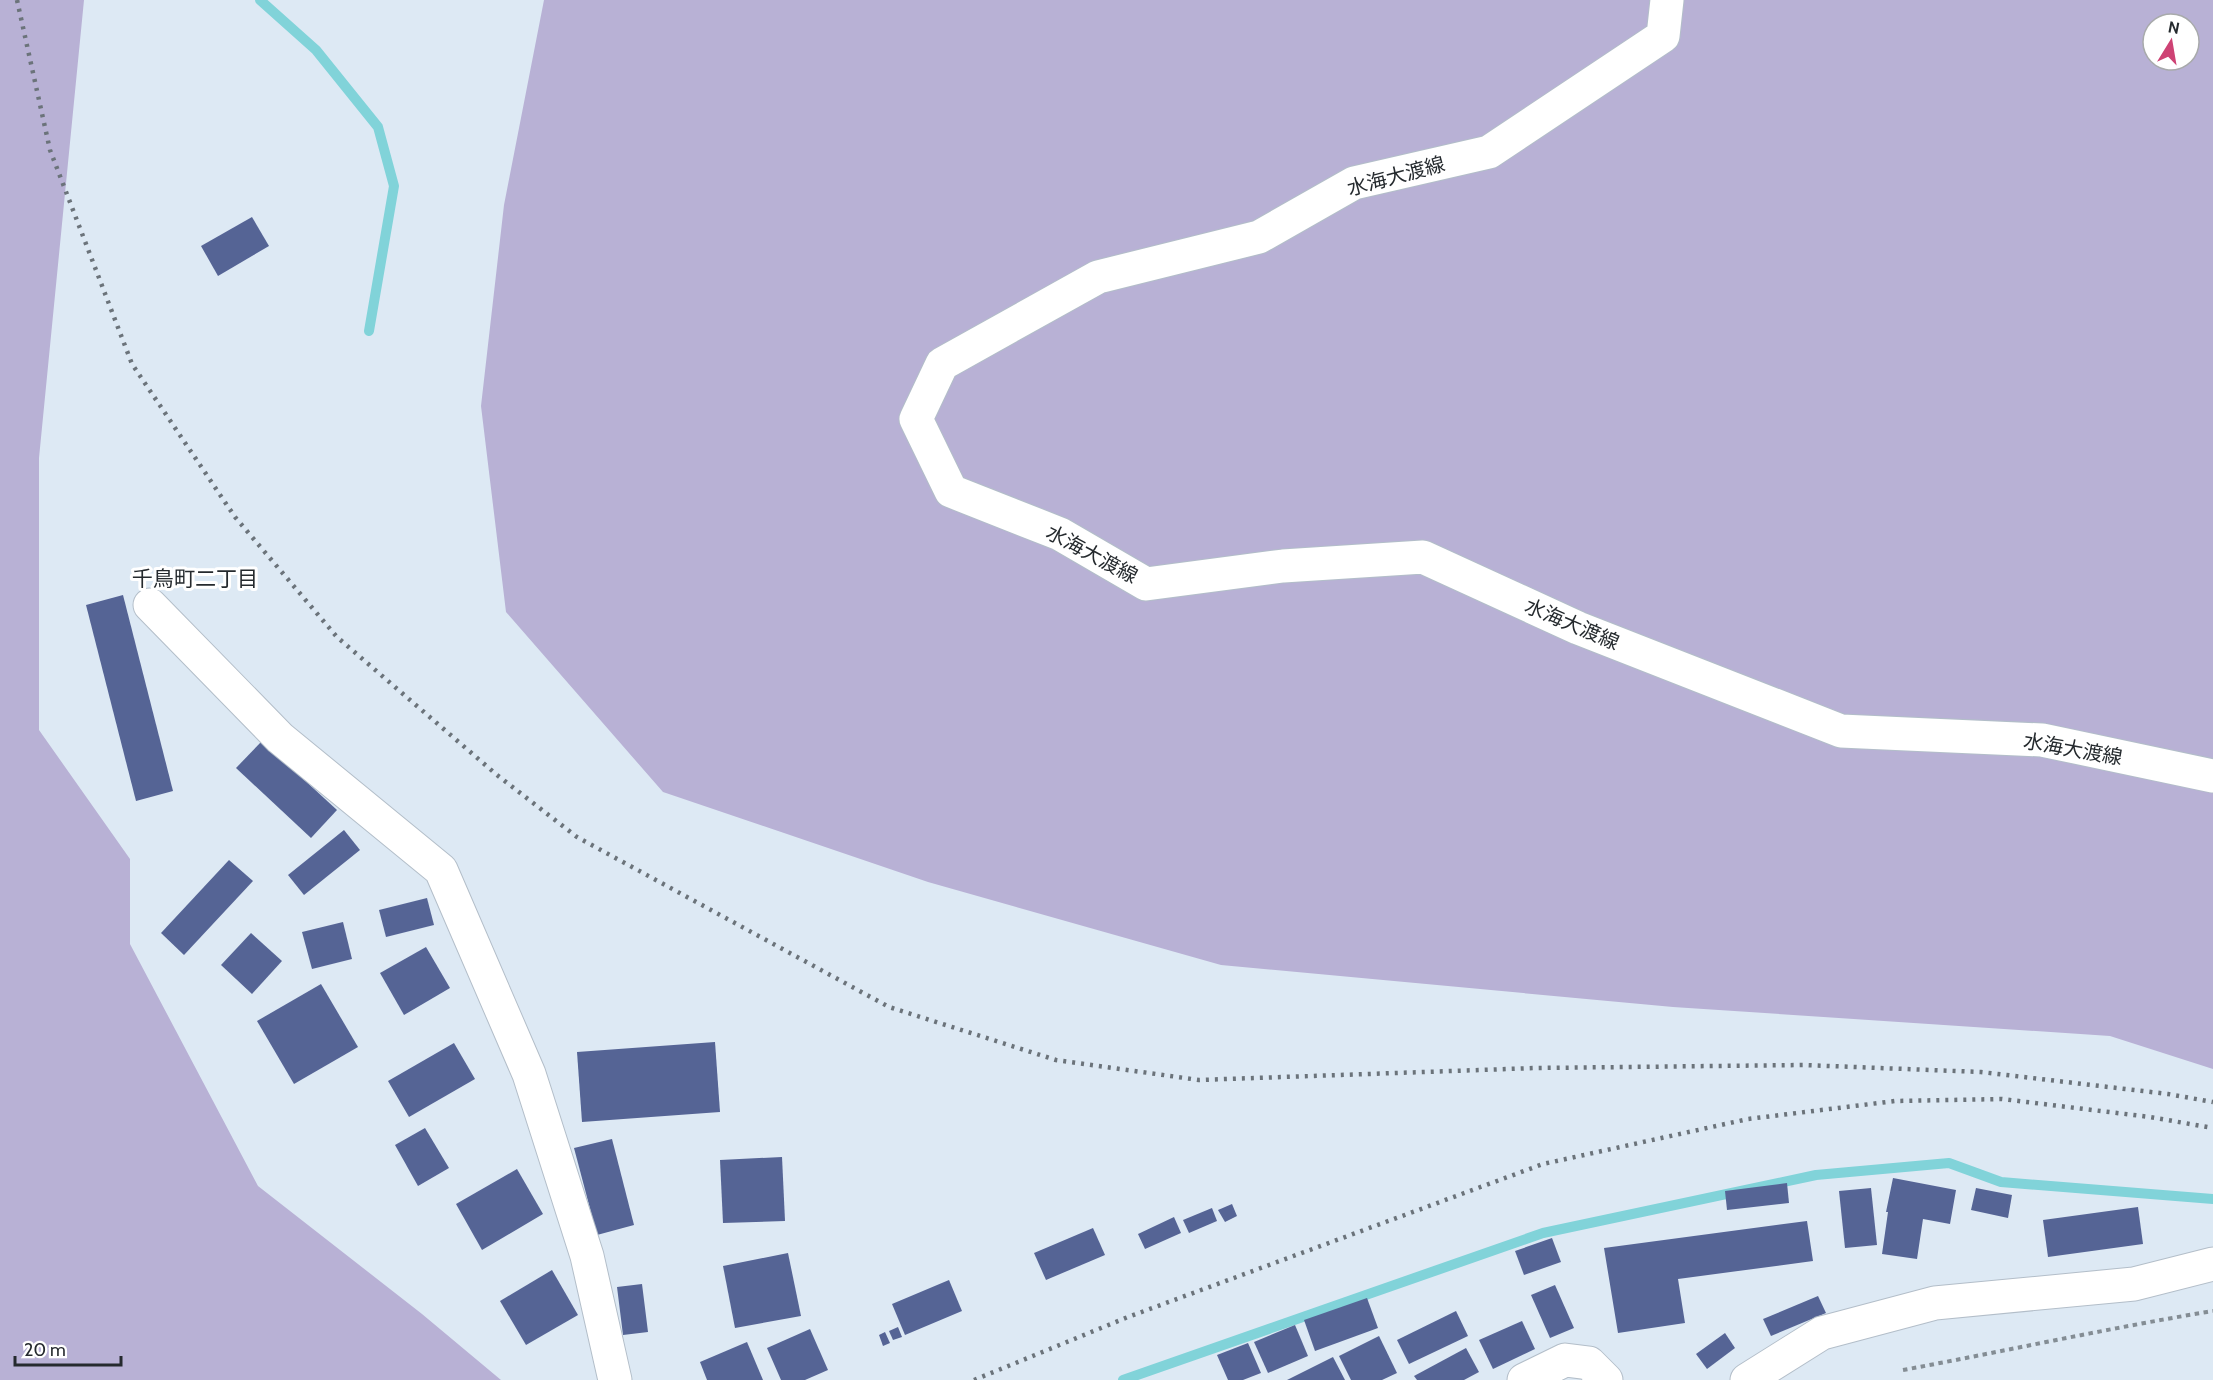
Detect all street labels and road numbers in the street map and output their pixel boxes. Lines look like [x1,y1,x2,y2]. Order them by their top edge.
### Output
street label: 水海大渡線 [1345,151,1447,201]
street label: 水海大渡線 [1042,520,1142,588]
street label: 水海大渡線 [1521,593,1623,655]
street label: 水海大渡線 [2022,728,2124,770]

